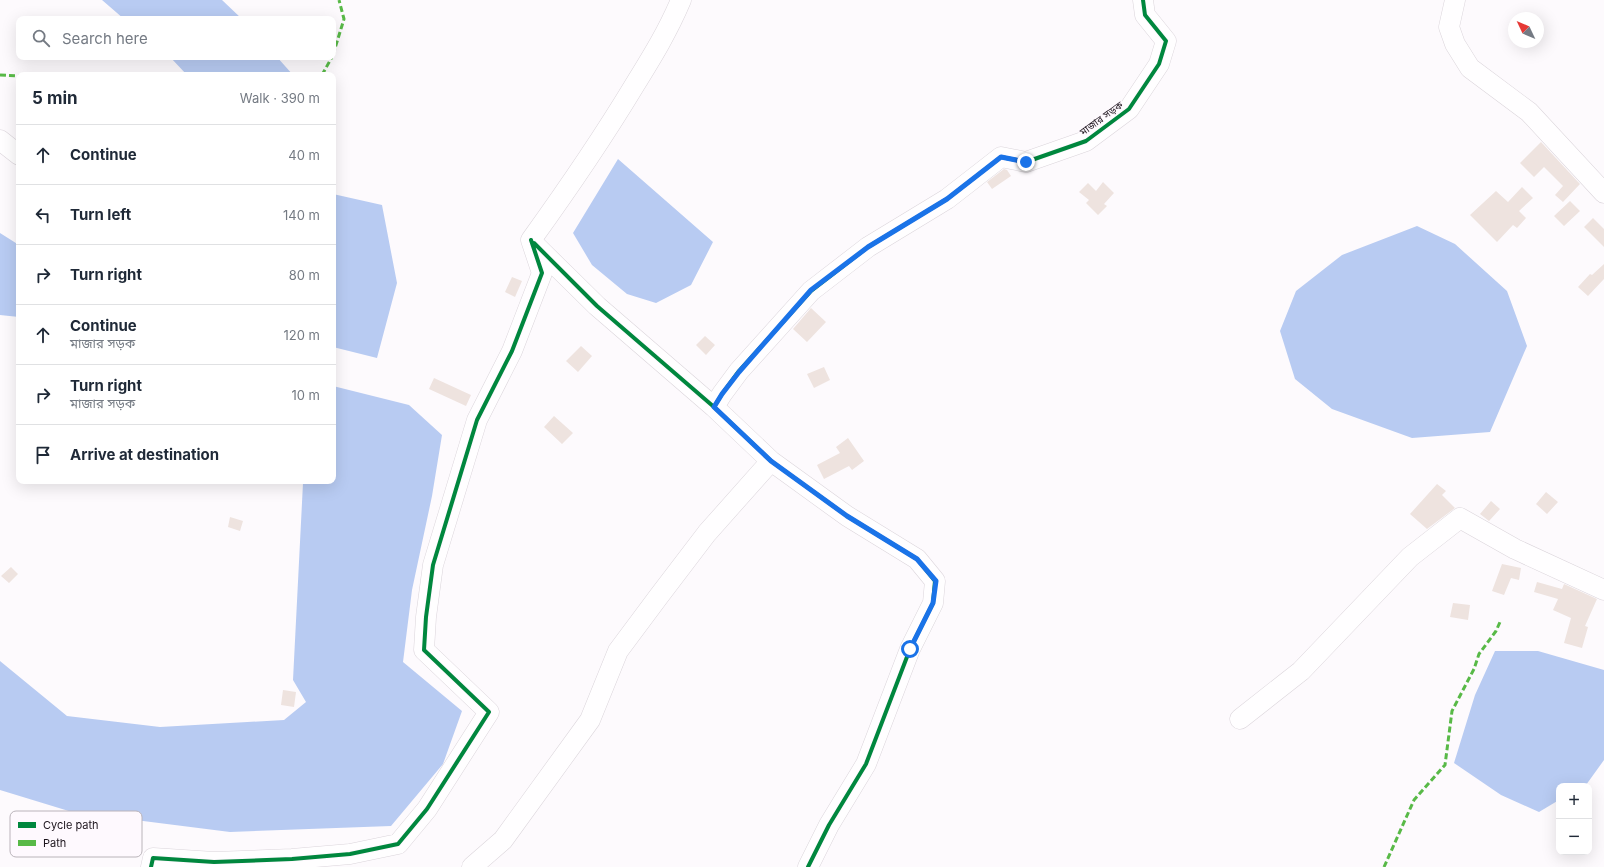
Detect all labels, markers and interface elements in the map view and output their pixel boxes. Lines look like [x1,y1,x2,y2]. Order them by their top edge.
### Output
north arrow [1508,12,1544,48]
search box [16,16,336,60]
icon: search [30,27,52,49]
text: Search here [62,29,148,48]
text: 5 min [32,88,78,108]
text: Walk · 390 m [240,90,320,106]
street label: মাজার সড়ক [1076,98,1126,138]
icon: ahead [32,144,54,166]
text: Continue [70,145,137,164]
text: 40 m [288,147,320,163]
route end [1017,153,1035,171]
icon: left [32,204,54,226]
text: Turn left [70,205,131,224]
text: 140 m [283,207,320,223]
icon: right [32,264,54,286]
text: Turn right [70,265,142,284]
text: 80 m [289,267,320,283]
text: Continue [70,316,137,335]
icon: ahead [32,324,54,346]
text: 120 m [284,327,320,343]
text: মাজার সড়ক [70,335,135,351]
text: Turn right [70,376,142,395]
icon: right [32,384,54,406]
text: 10 m [291,387,320,403]
text: মাজার সড়ক [70,395,135,411]
icon: arrive [32,444,54,466]
text: Arrive at destination [70,445,219,464]
route start [901,640,919,658]
map controls [1556,783,1592,855]
button: + [1556,783,1592,819]
legend [10,811,142,857]
text: Cycle path [43,818,99,832]
button: − [1556,819,1592,855]
text: Path [43,836,66,850]

